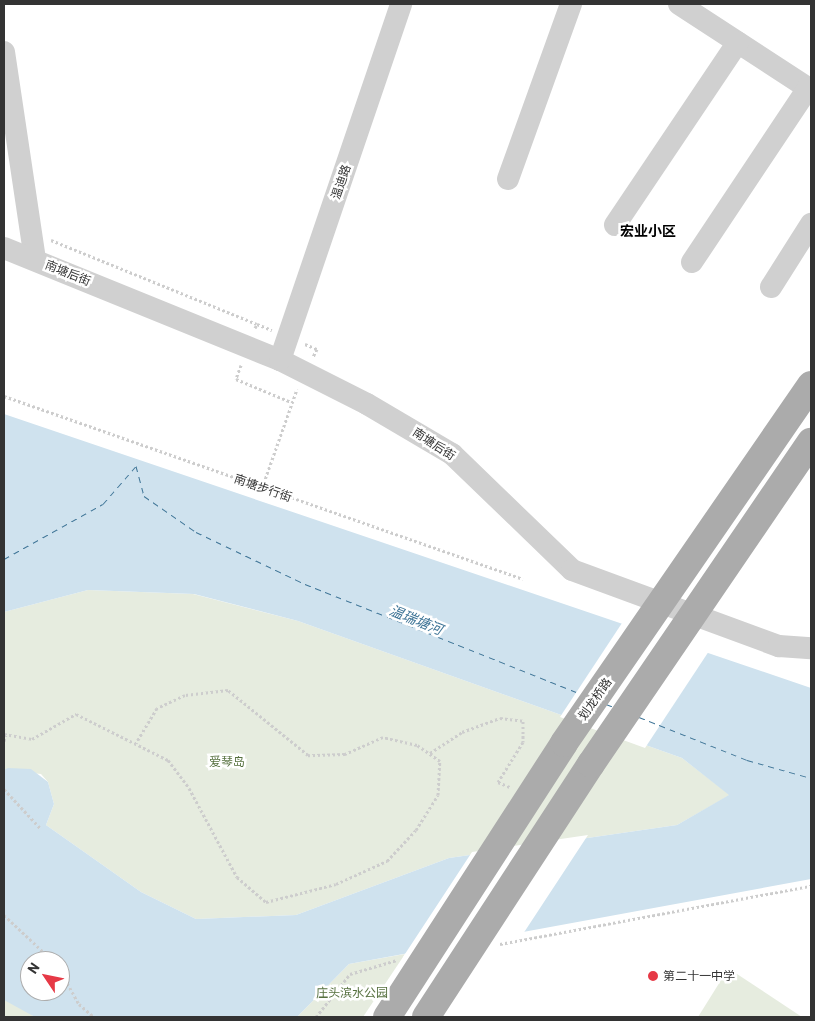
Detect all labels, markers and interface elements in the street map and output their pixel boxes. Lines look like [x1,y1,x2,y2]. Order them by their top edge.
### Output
street label: 温迪路 [328,163,354,201]
district label: 宏业小区 [620,223,676,239]
street label: 南塘后街 [43,257,93,289]
street label: 南塘后街 [410,425,458,463]
street label: 南塘步行街 [232,471,294,505]
water label: 温瑞塘河 [387,602,445,638]
street label: 划龙桥路 [575,675,615,723]
park label: 爱琴岛 [209,755,245,769]
north arrow [20,951,70,1001]
text: N [23,959,43,977]
place label: 第二十一中学 [663,969,735,983]
marker: 第二十一中学 [647,970,659,982]
park label: 庄头滨水公园 [316,986,388,1000]

